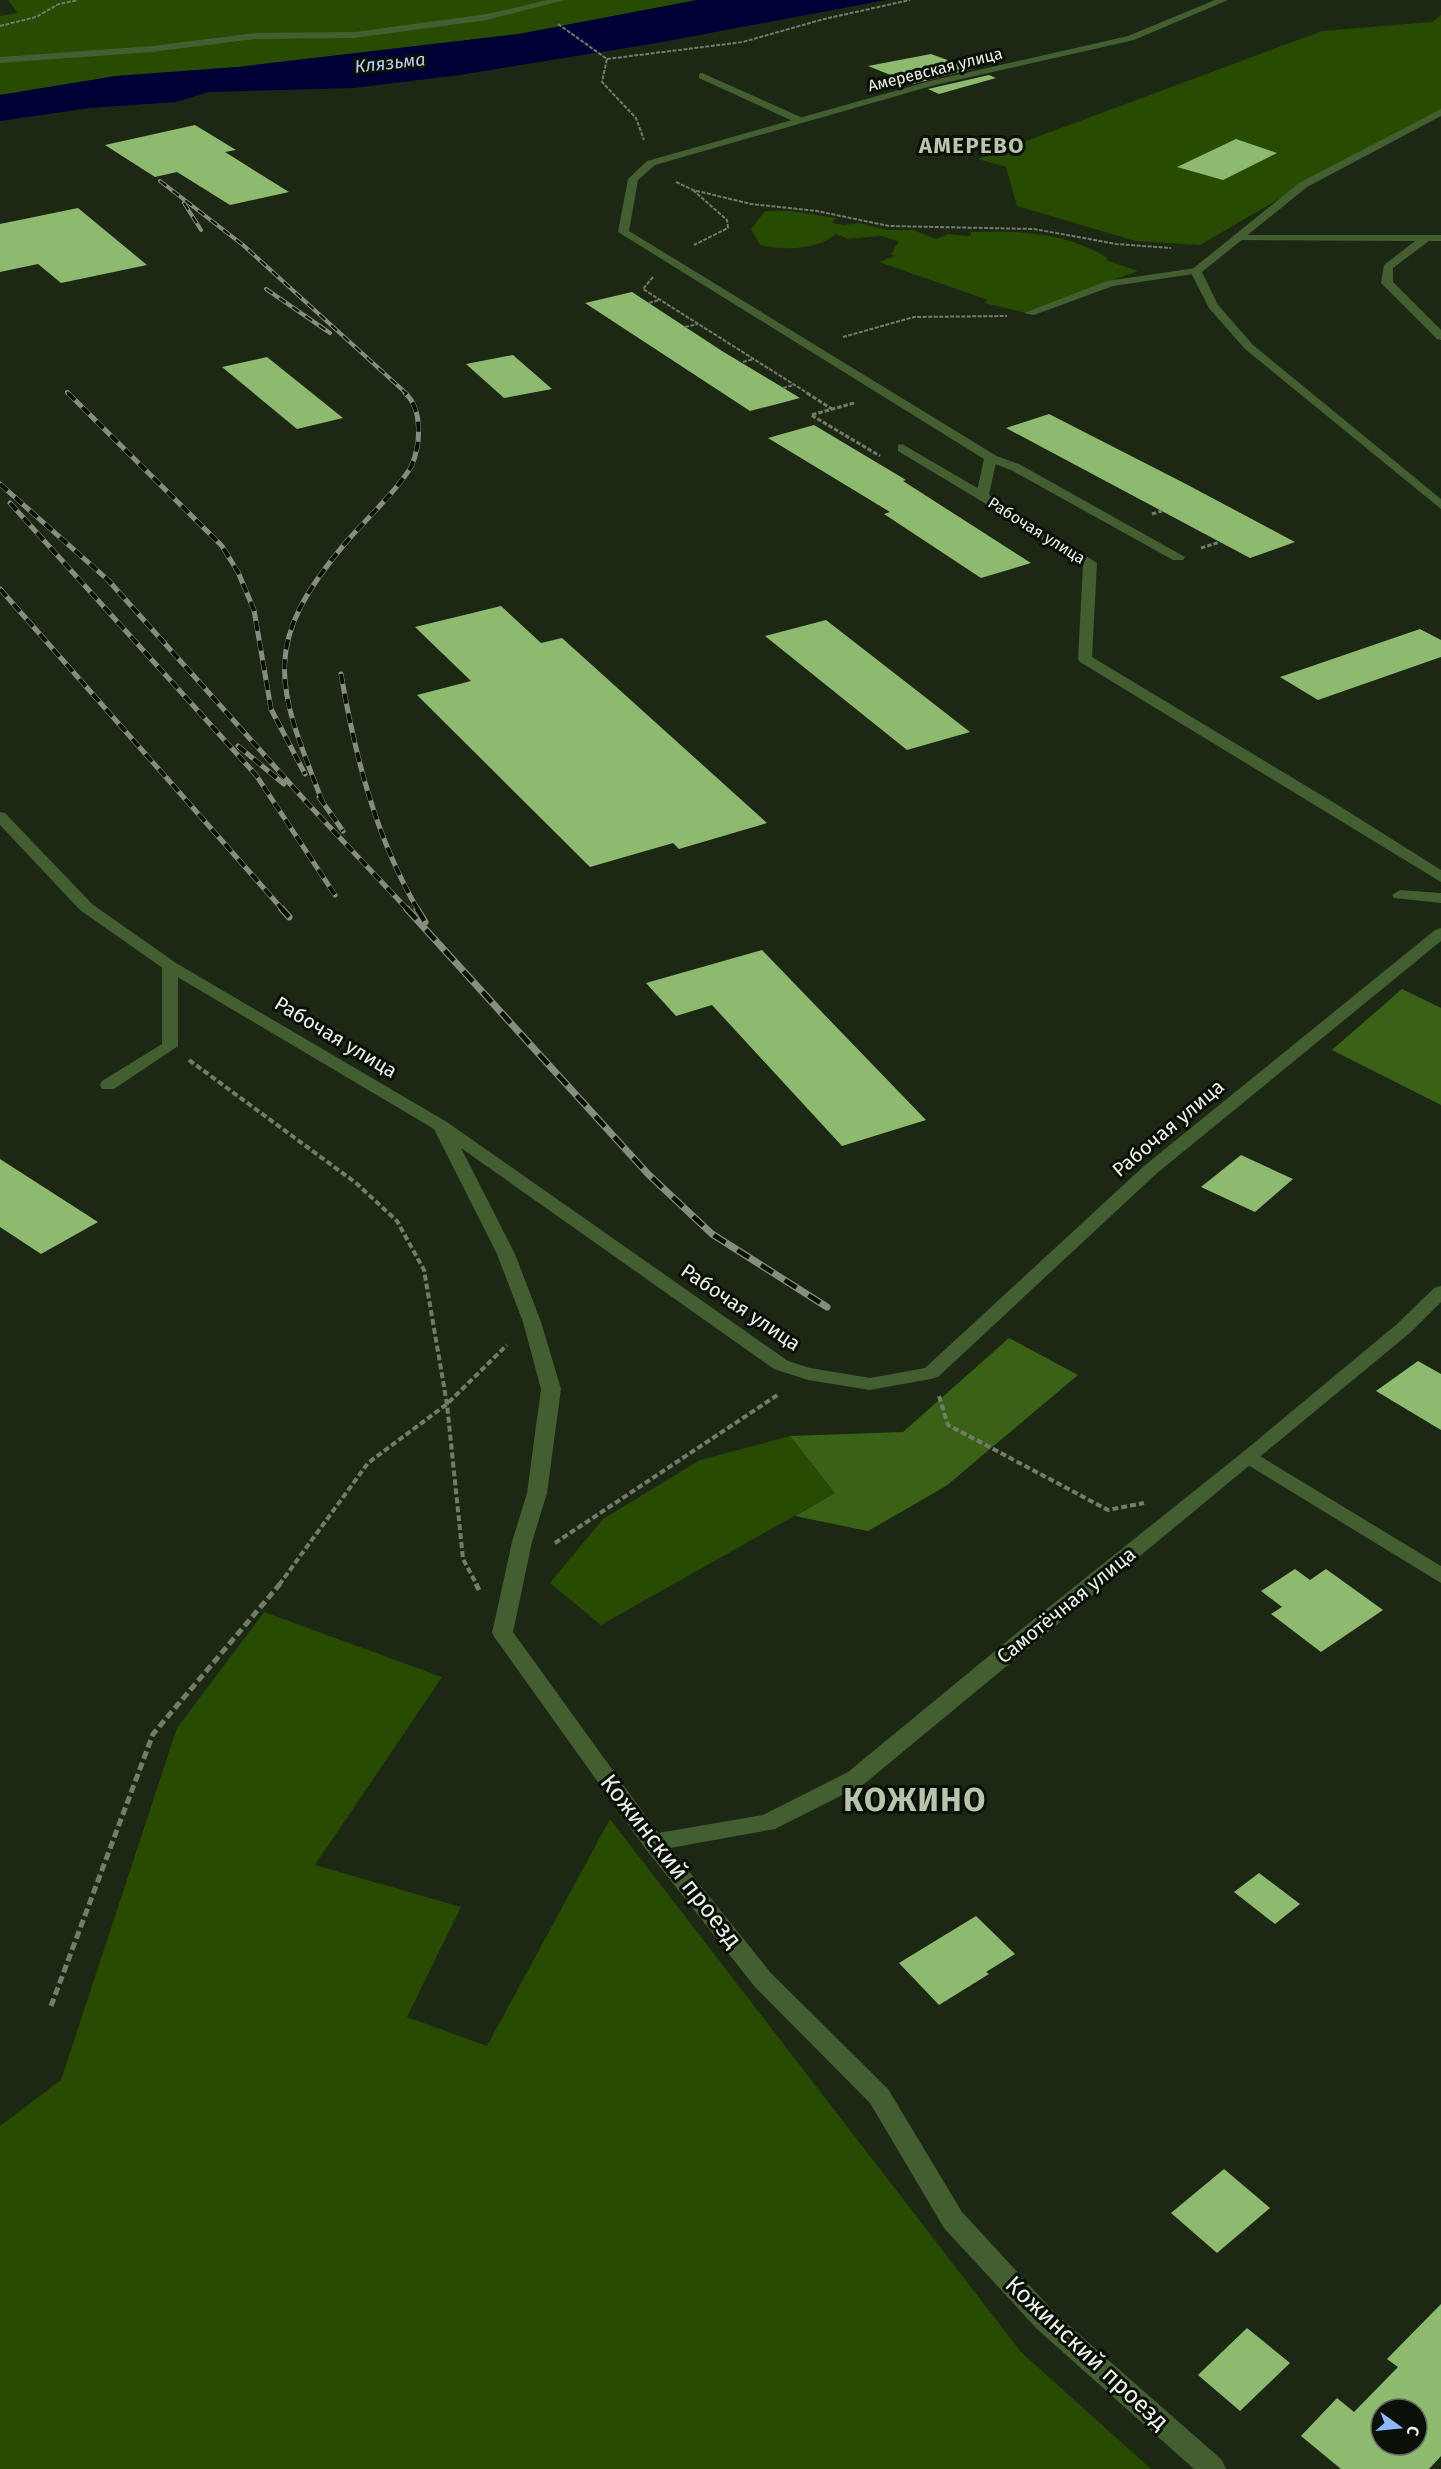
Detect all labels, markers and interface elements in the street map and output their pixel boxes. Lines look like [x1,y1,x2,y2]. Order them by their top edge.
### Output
street label: Амеревская улица [866,44,1004,95]
water label: Клязьма [354,48,426,78]
district label: АМЕРЕВО [918,132,1025,159]
street label: Рабочая улица [985,493,1089,568]
street label: Рабочая улица [270,991,402,1083]
street label: Рабочая улица [1107,1074,1229,1182]
street label: Рабочая улица [677,1258,805,1356]
street label: Самотёчная улица [992,1542,1140,1668]
street label: Кожинский проезд [595,1769,747,1953]
district label: КОЖИНО [843,1781,987,1819]
street label: Кожинский проезд [1000,2270,1174,2436]
north arrow [1369,2397,1429,2457]
text: С [1402,2424,1423,2438]

